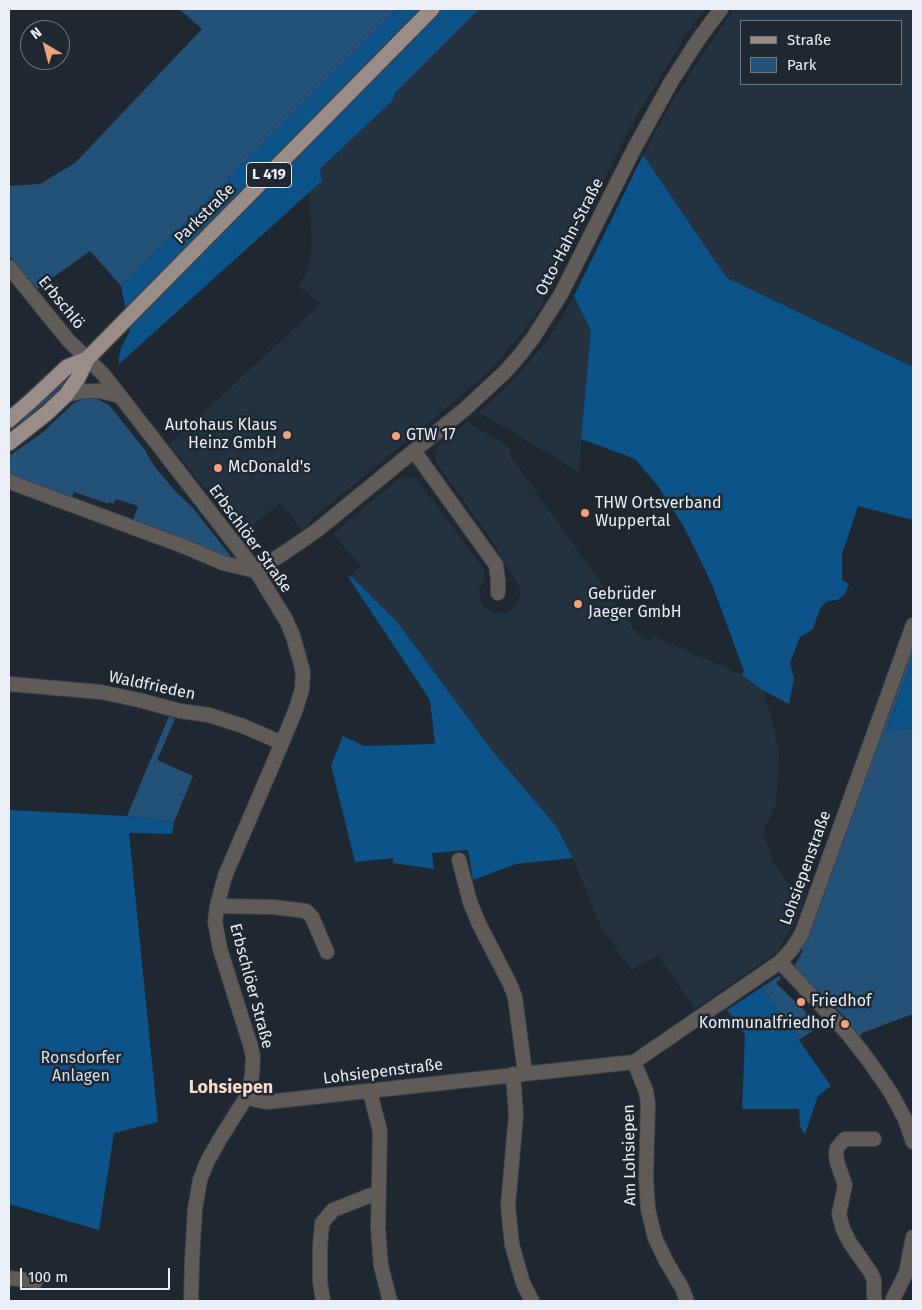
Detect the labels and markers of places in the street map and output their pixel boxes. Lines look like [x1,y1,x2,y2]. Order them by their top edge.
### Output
place label: Autohaus Klaus Heinz GmbH [165,416,277,454]
place label: GTW 17 [406,426,456,446]
marker: Autohaus Klaus Heinz GmbH [281,429,293,441]
marker: GTW 17 [390,430,402,442]
place label: McDonald's [228,458,311,478]
marker: McDonald's [212,462,224,474]
place label: THW Ortsverband Wuppertal [595,494,722,532]
marker: THW Ortsverband Wuppertal [579,507,591,519]
place label: Gebrüder Jaeger GmbH [588,585,682,623]
marker: Gebrüder Jaeger GmbH [572,598,584,610]
place label: Friedhof [811,992,871,1012]
marker: Friedhof [795,996,807,1008]
place label: Kommunalfriedhof [699,1014,835,1034]
marker: Kommunalfriedhof [839,1018,851,1030]

